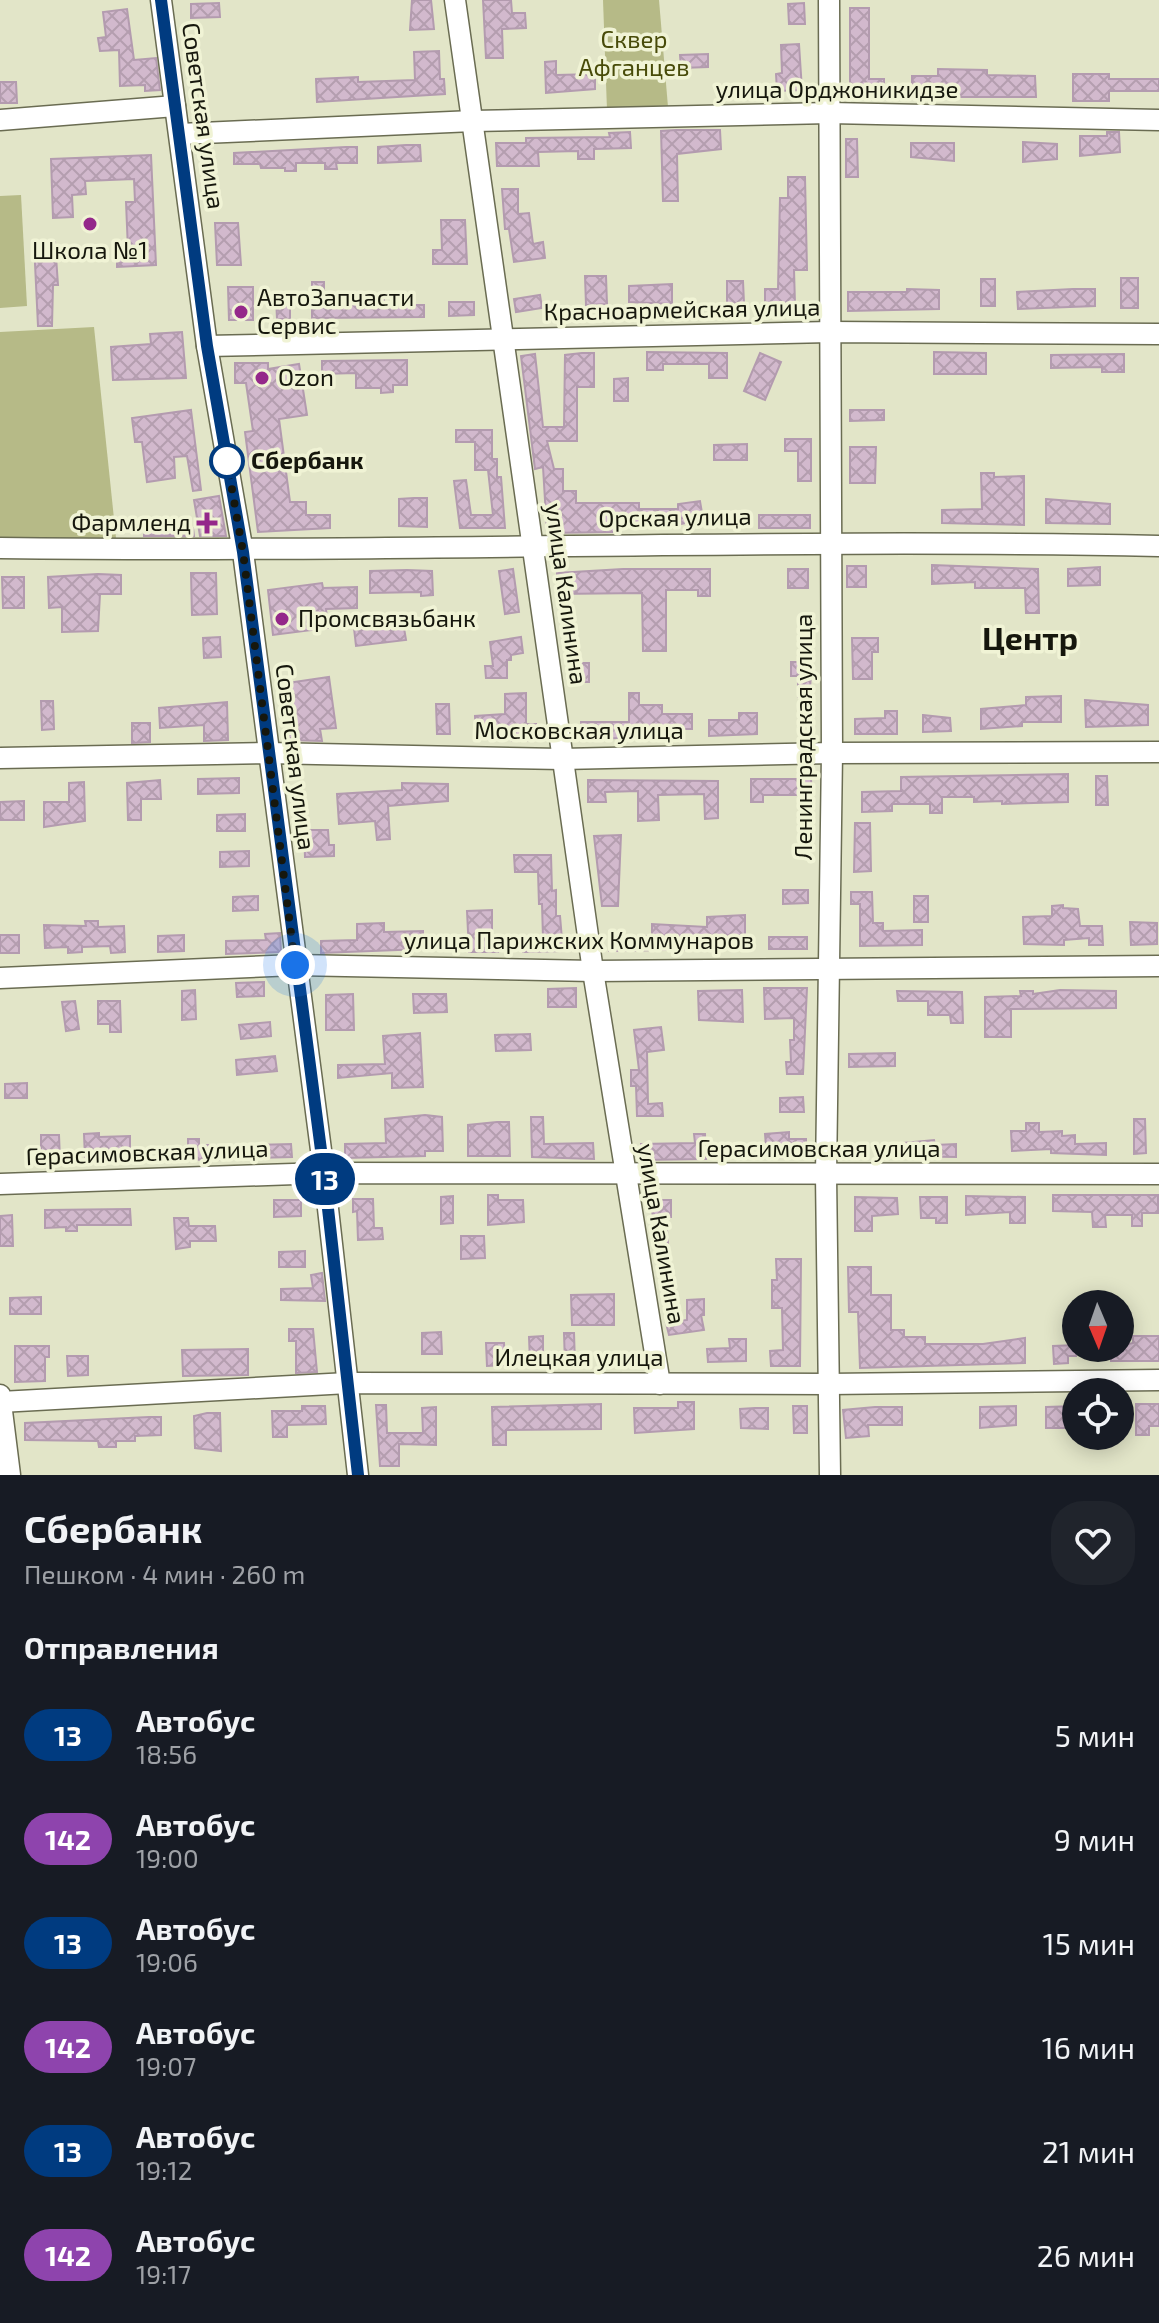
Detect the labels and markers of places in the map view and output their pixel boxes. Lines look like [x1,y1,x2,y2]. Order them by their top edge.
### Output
marker: Школа №1 [81,215,99,233]
place label: Школа №1 [32,235,148,264]
place label: АвтоЗапчасти Сервис [257,282,414,339]
marker: АвтоЗапчасти Сервис [232,303,250,321]
place label: Ozon [278,362,334,391]
marker: Ozon [253,369,271,387]
marker: Сбербанк [210,444,244,478]
place label: Сбербанк [251,445,364,474]
place label: Фармленд [72,507,191,536]
marker: Фармленд [198,514,216,532]
place label: Промсвязьбанк [298,603,476,632]
marker: Промсвязьбанк [273,610,291,628]

